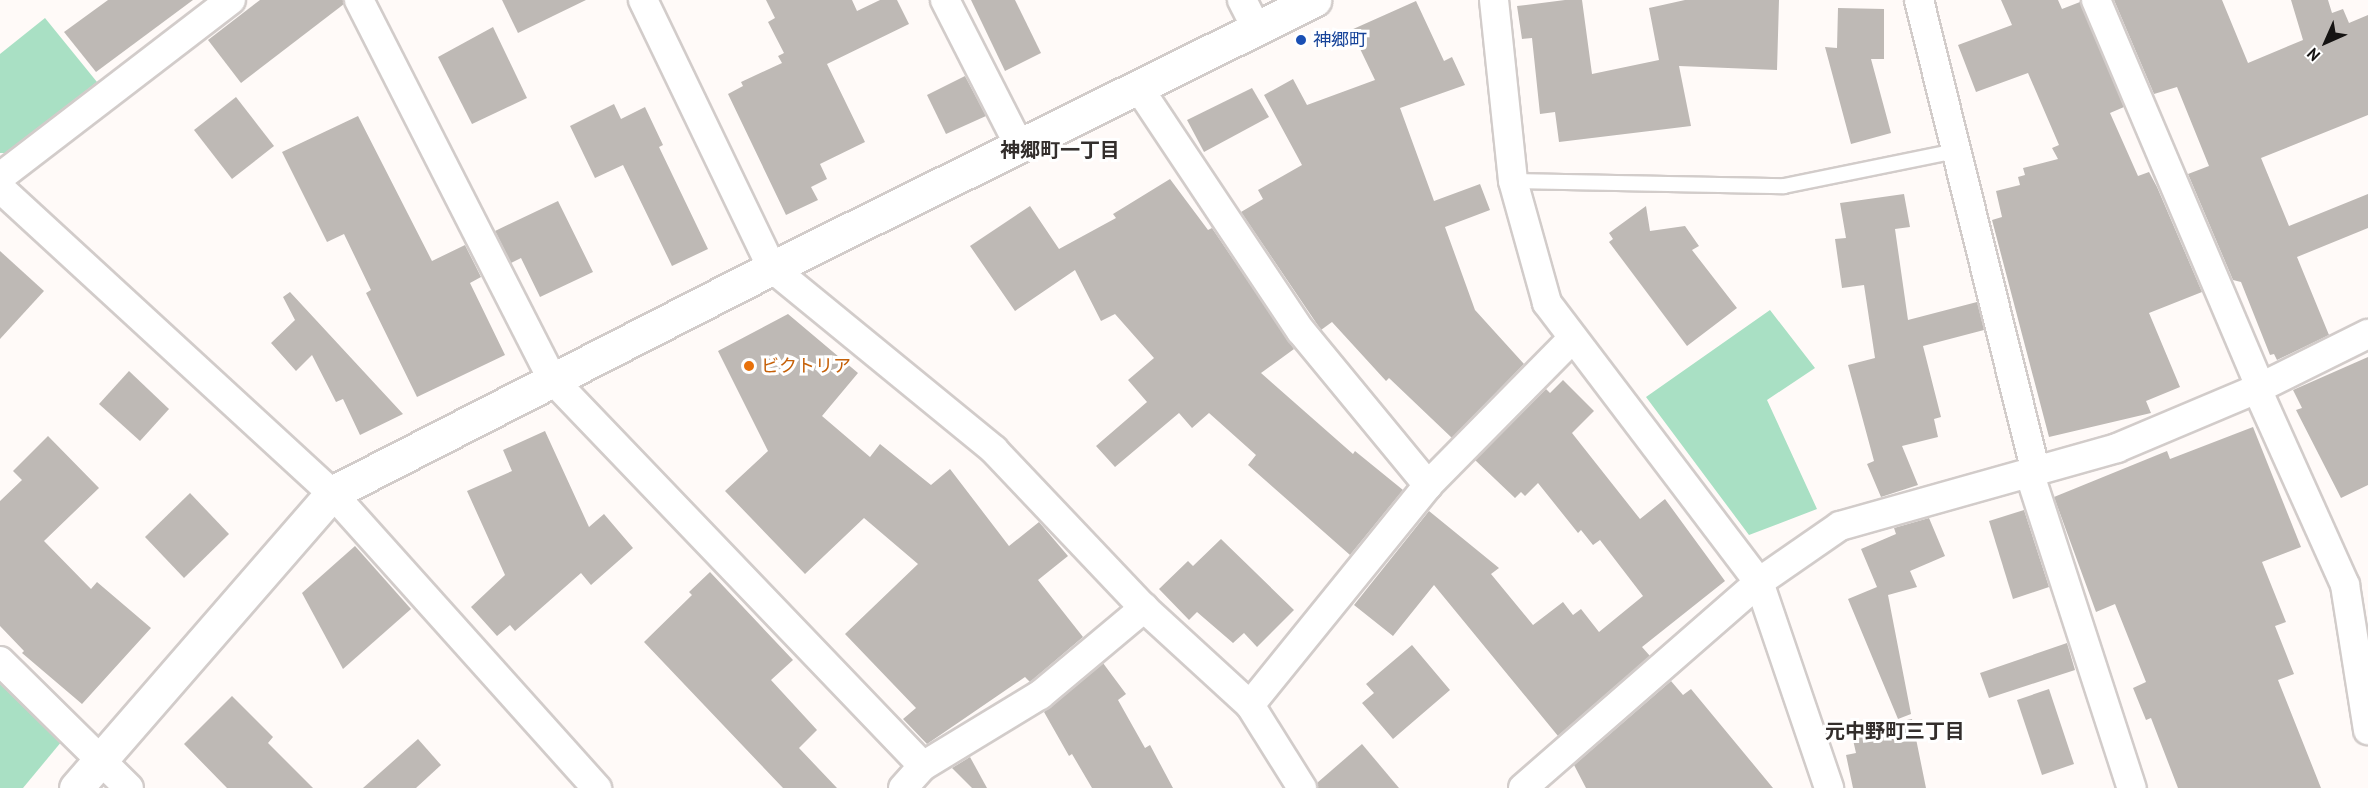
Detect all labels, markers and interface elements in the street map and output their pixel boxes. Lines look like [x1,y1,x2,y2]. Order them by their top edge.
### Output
north arrow [2296,12,2356,72]
place label: 神郷町 [1313,29,1367,51]
marker: 神郷町 [1294,33,1308,47]
text: N [2302,44,2324,66]
district label: 神郷町一丁目 [1000,138,1120,162]
place label: ビクトリア [761,355,851,377]
marker: ビクトリア [742,359,756,373]
district label: 元中野町三丁目 [1825,719,1965,743]

